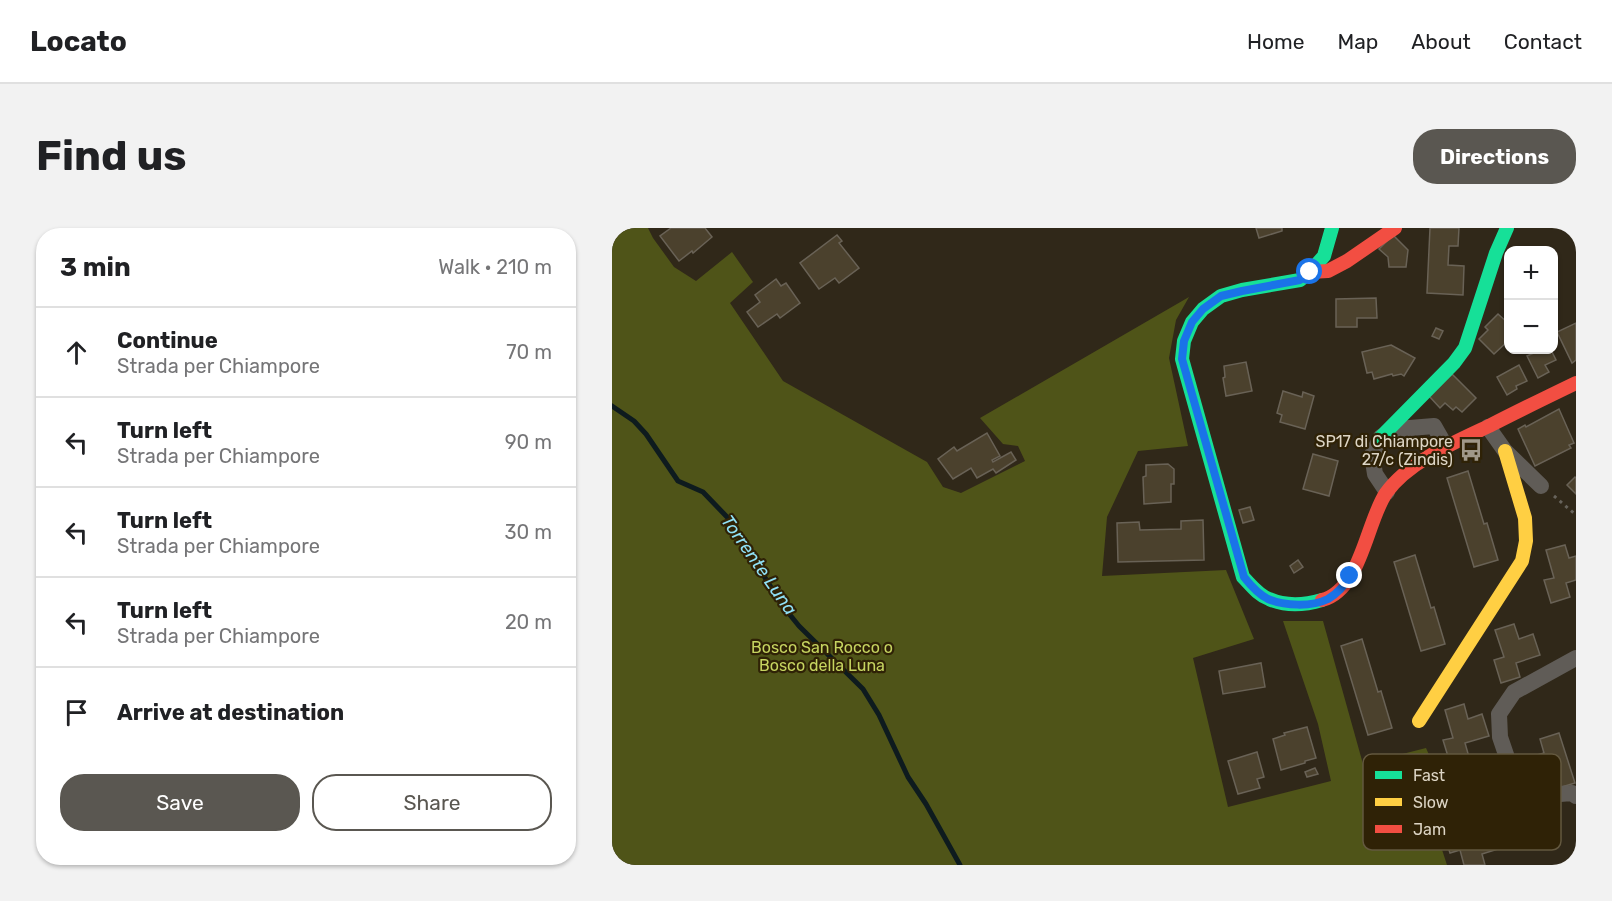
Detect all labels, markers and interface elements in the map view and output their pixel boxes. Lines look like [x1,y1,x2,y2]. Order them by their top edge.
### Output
text: Locato [30,25,127,58]
text: Home [1247,29,1304,54]
text: Map [1337,29,1378,54]
text: About [1411,29,1471,54]
text: Contact [1504,29,1582,54]
button: Directions [1413,129,1576,184]
text: Find us [36,131,187,181]
map controls [1504,246,1558,354]
button: + [1504,246,1558,300]
text: 3 min [60,252,131,283]
text: Walk · 210 m [438,255,552,279]
route start [1296,258,1322,284]
button: − [1504,300,1558,354]
text: Continue [117,327,218,354]
icon: ahead [60,336,93,369]
text: 70 m [506,340,552,364]
text: Strada per Chiampore [117,354,320,378]
text: Turn left [117,417,212,444]
icon: left [60,426,93,459]
text: 90 m [505,430,552,454]
place label: SP17 di Chiampore 27/c (Zindis) [1316,432,1453,469]
bus stop icon: SP17 di Chiampore 27/c (Zindis) [1458,437,1484,463]
text: Strada per Chiampore [117,444,320,468]
text: Turn left [117,507,212,534]
water label: Torrente Luna [716,511,802,620]
icon: left [60,516,93,549]
text: 30 m [505,520,552,544]
text: Strada per Chiampore [117,534,320,558]
route end [1336,562,1362,588]
text: Turn left [117,597,212,624]
icon: left [60,606,93,639]
text: 20 m [505,610,552,634]
text: Strada per Chiampore [117,624,320,648]
park label: Bosco San Rocco o Bosco della Luna [751,638,893,675]
icon: arrive [60,696,93,729]
text: Arrive at destination [117,699,344,726]
legend [1363,754,1561,850]
text: Fast [1413,766,1445,785]
button: Save [60,774,300,831]
button: Share [312,774,552,831]
text: Slow [1413,793,1449,812]
text: Jam [1413,820,1446,839]

